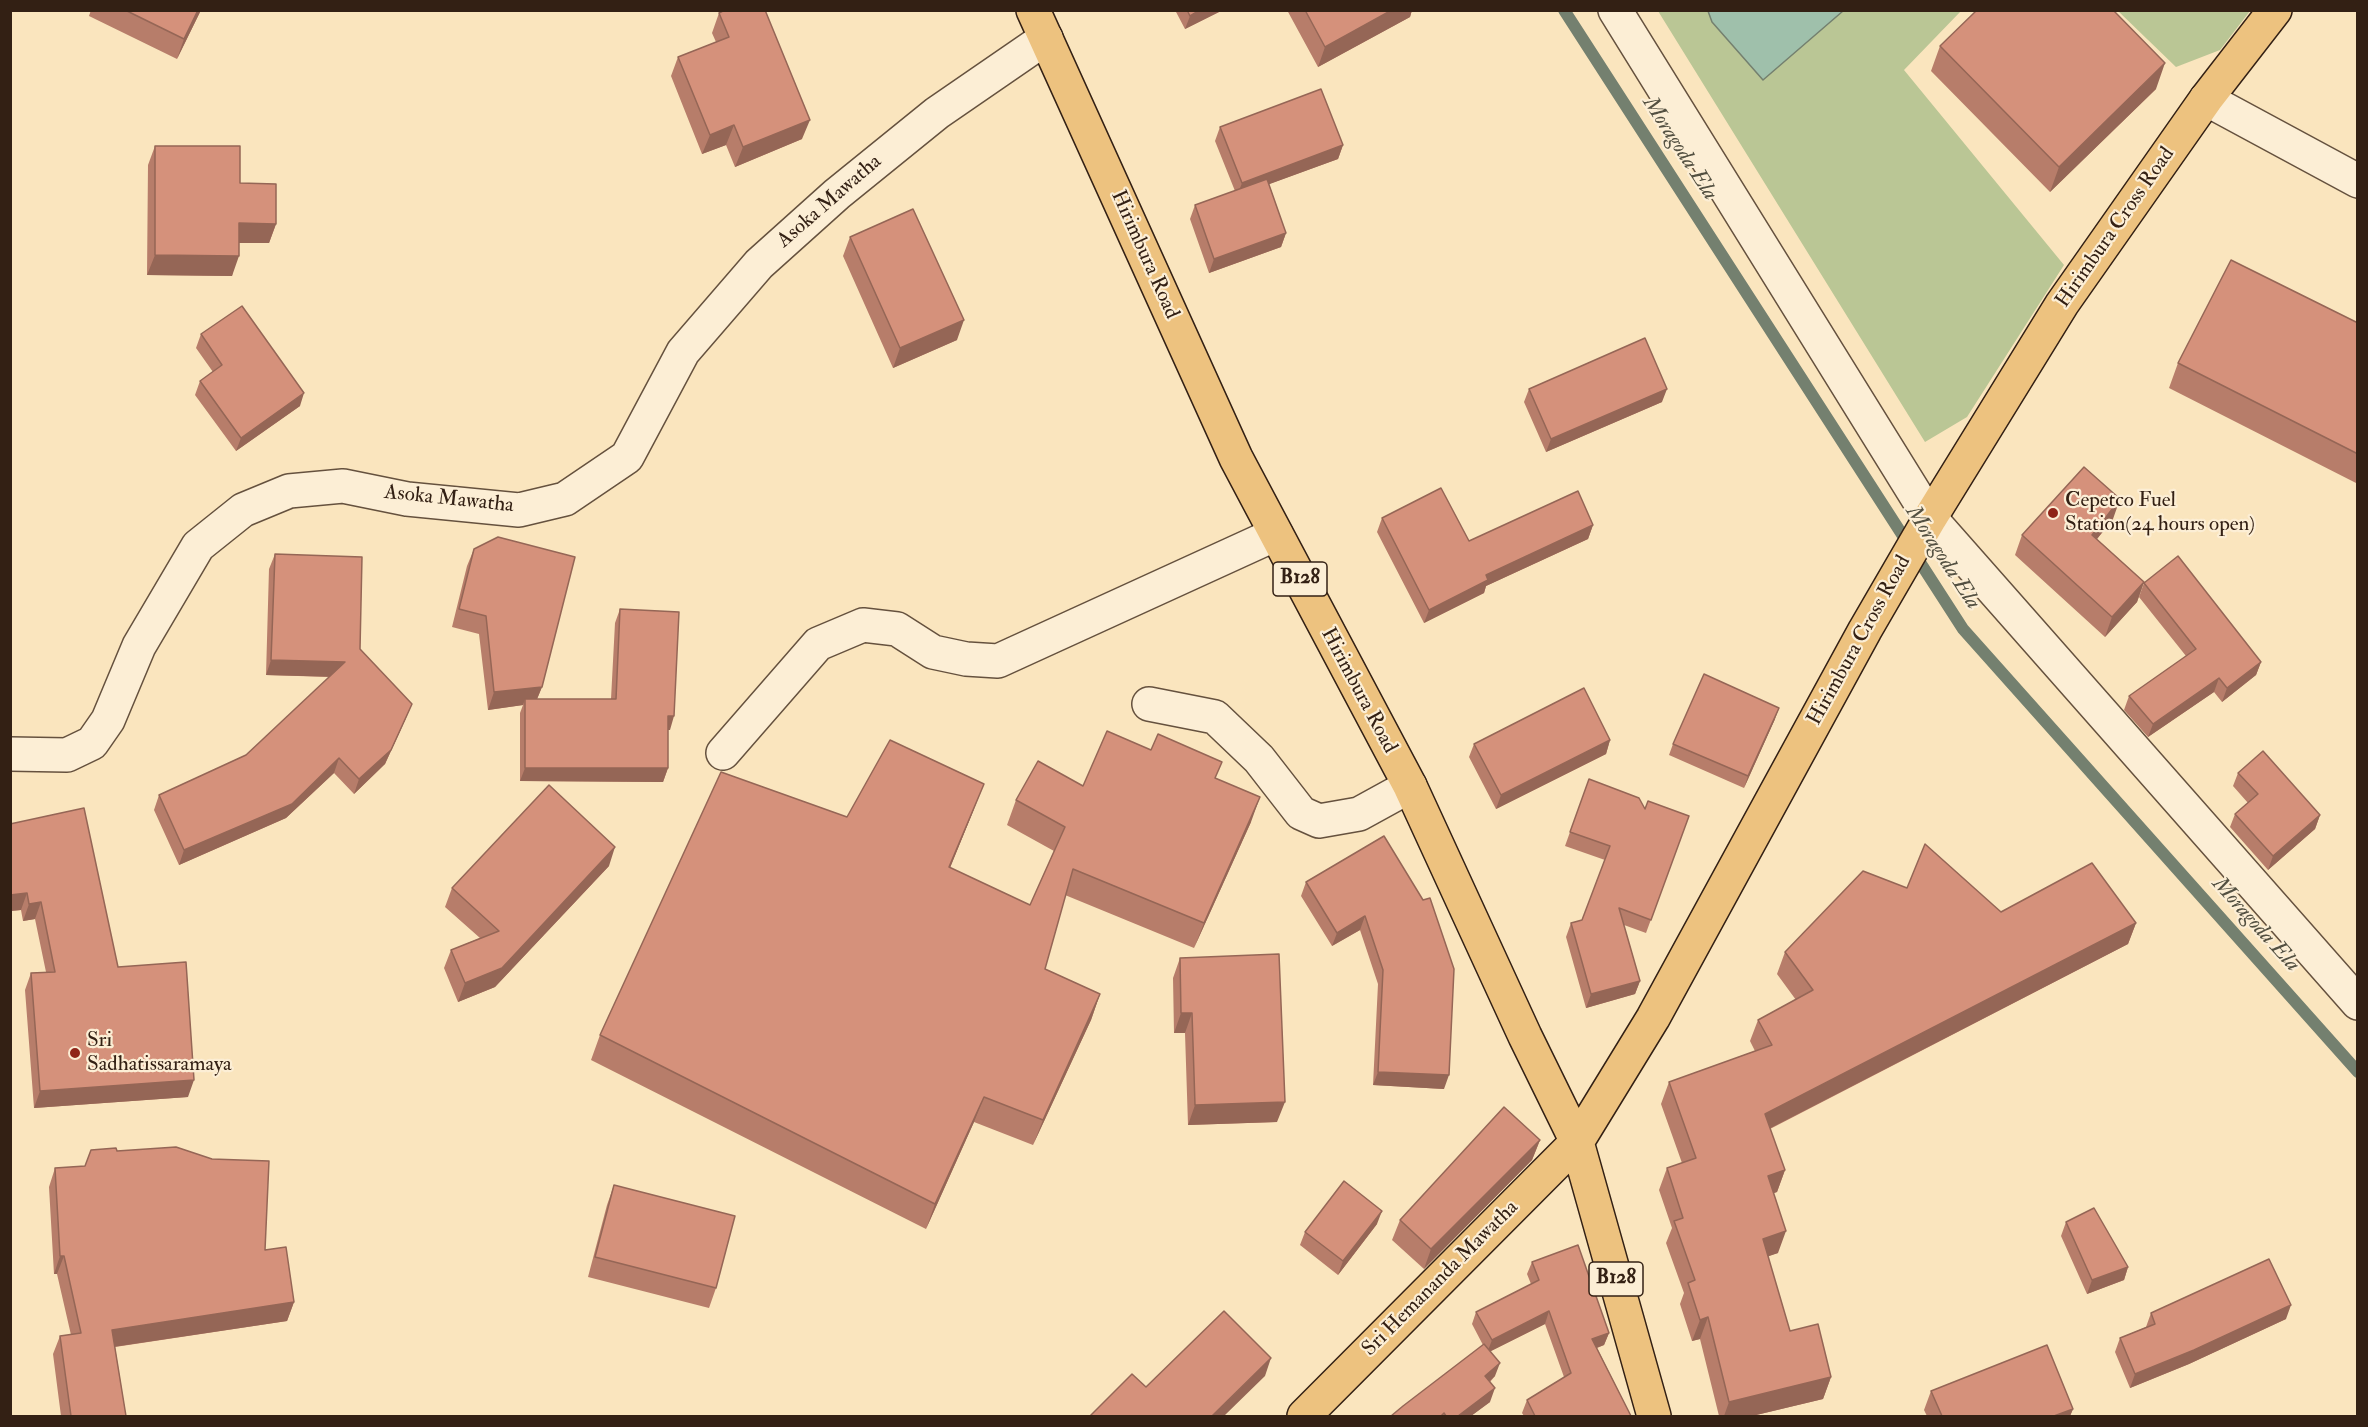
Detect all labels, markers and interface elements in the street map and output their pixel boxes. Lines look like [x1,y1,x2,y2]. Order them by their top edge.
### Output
water label: Moragoda Ela [1636,92,1722,206]
street label: Hirimbura Cross Road [2051,143,2181,313]
street label: Asoka Mawatha [773,150,887,254]
street label: Hirimbura Road [1104,187,1184,323]
street label: Asoka Mawatha [383,481,515,519]
place label: Cepetco Fuel Station(24 hours open) [2065,488,2255,538]
water label: Moragoda Ela [1899,501,1985,615]
marker: Cepetco Fuel Station(24 hours open) [2046,506,2060,520]
street label: Hirimbura Cross Road [1803,552,1917,730]
road number: B128 [1273,562,1327,596]
street label: Hirimbura Road [1314,624,1402,758]
water label: Moragoda Ela [2205,872,2305,978]
place label: Sri Sadhatissaramaya [87,1028,232,1078]
marker: Sri Sadhatissaramaya [68,1046,82,1060]
street label: Sri Hemananda Mawatha [1358,1196,1524,1362]
road number: B128 [1589,1262,1643,1296]

